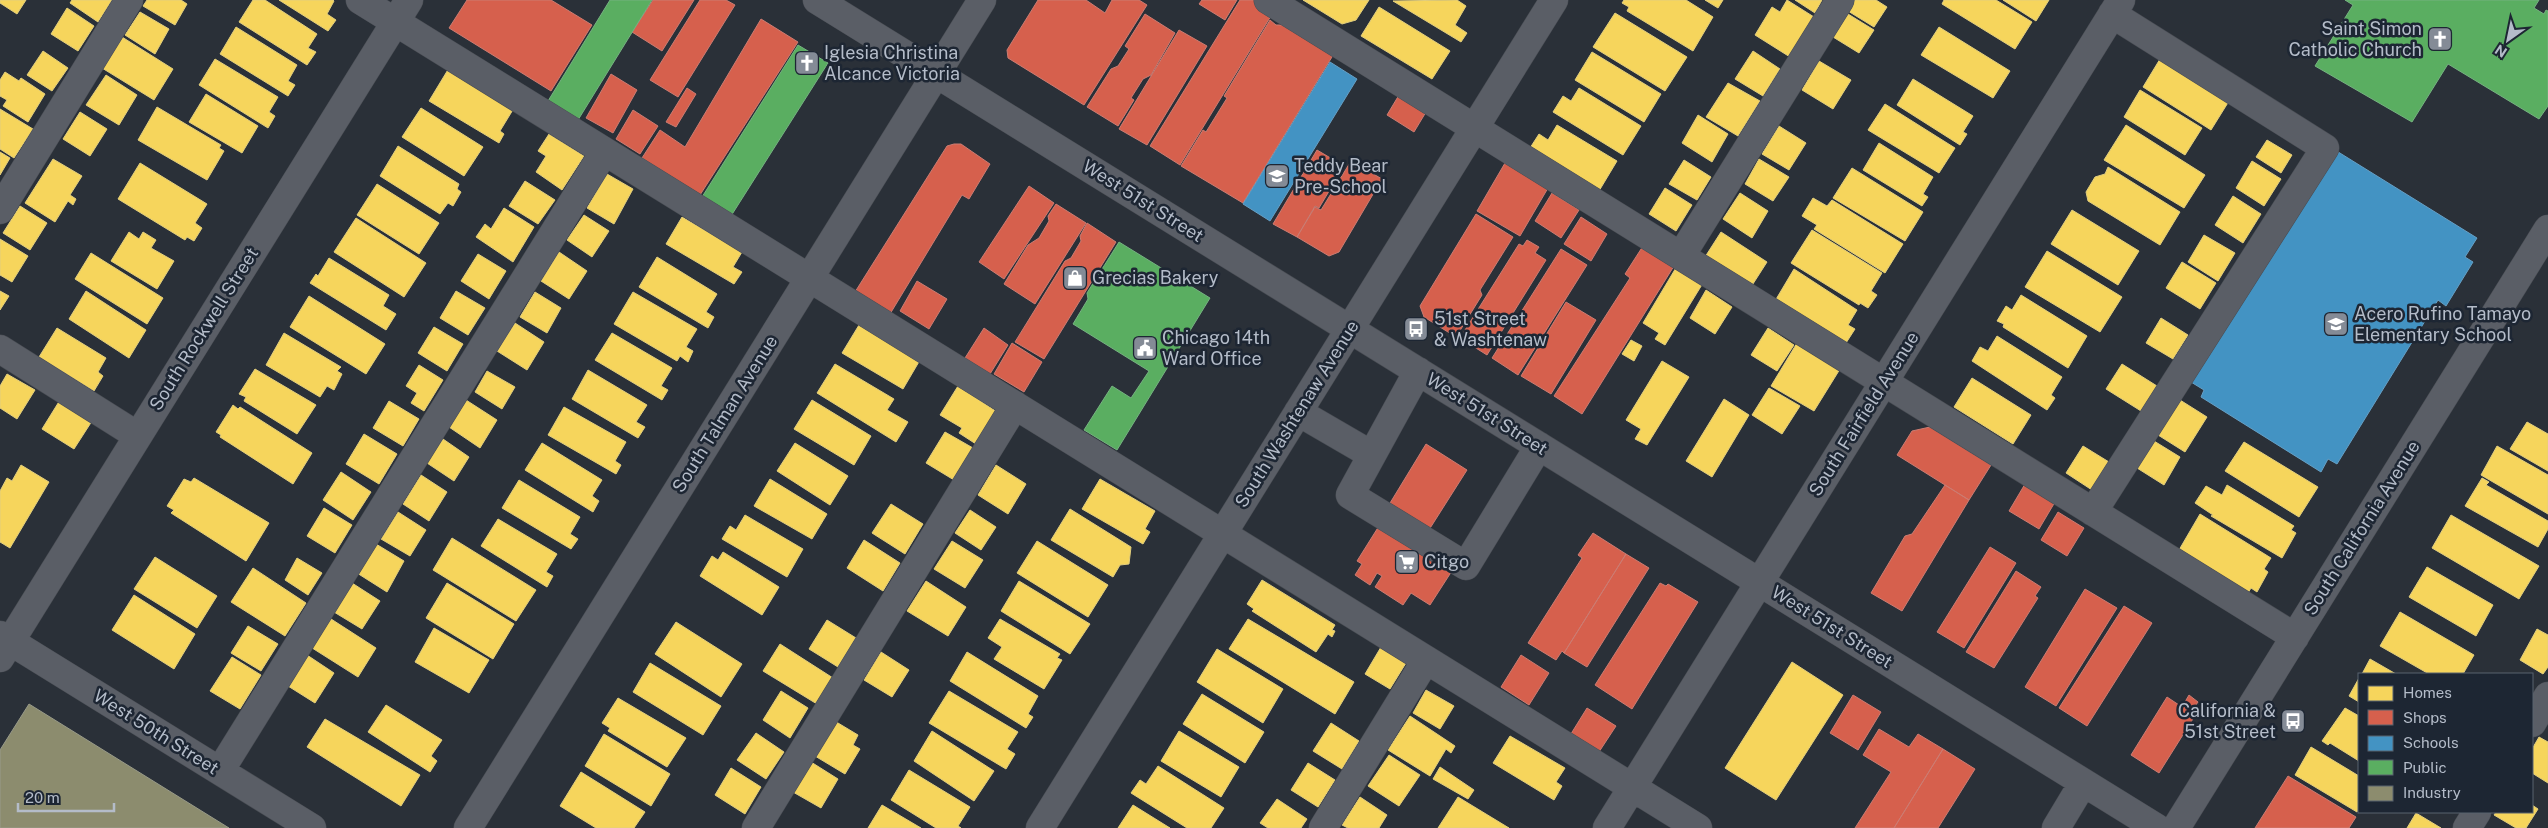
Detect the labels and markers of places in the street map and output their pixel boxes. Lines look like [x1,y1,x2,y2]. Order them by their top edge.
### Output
place label: Saint Simon Catholic Church [2288,18,2422,60]
church icon: Saint Simon Catholic Church [2427,26,2453,52]
place label: Iglesia Christina Alcance Victoria [824,42,960,84]
church icon: Iglesia Christina Alcance Victoria [794,50,820,76]
place label: Teddy Bear Pre-School [1294,155,1388,197]
school or university icon: Teddy Bear Pre-School [1264,163,1290,189]
shop icon: Grecias Bakery [1062,265,1088,291]
place label: Grecias Bakery [1092,267,1219,288]
place label: Acero Rufino Tamayo Elementary School [2354,303,2531,345]
place label: 51st Street & Washtenaw [1434,308,1547,350]
school or university icon: Acero Rufino Tamayo Elementary School [2323,311,2349,337]
bus stop icon: 51st Street & Washtenaw [1403,316,1429,342]
place label: Chicago 14th Ward Office [1162,327,1270,369]
public building icon: Chicago 14th Ward Office [1132,335,1158,361]
supermarket icon: Citgo [1394,549,1420,575]
place label: Citgo [1424,551,1469,572]
place label: California & 51st Street [2178,700,2276,742]
bus stop icon: California & 51st Street [2280,708,2306,734]

